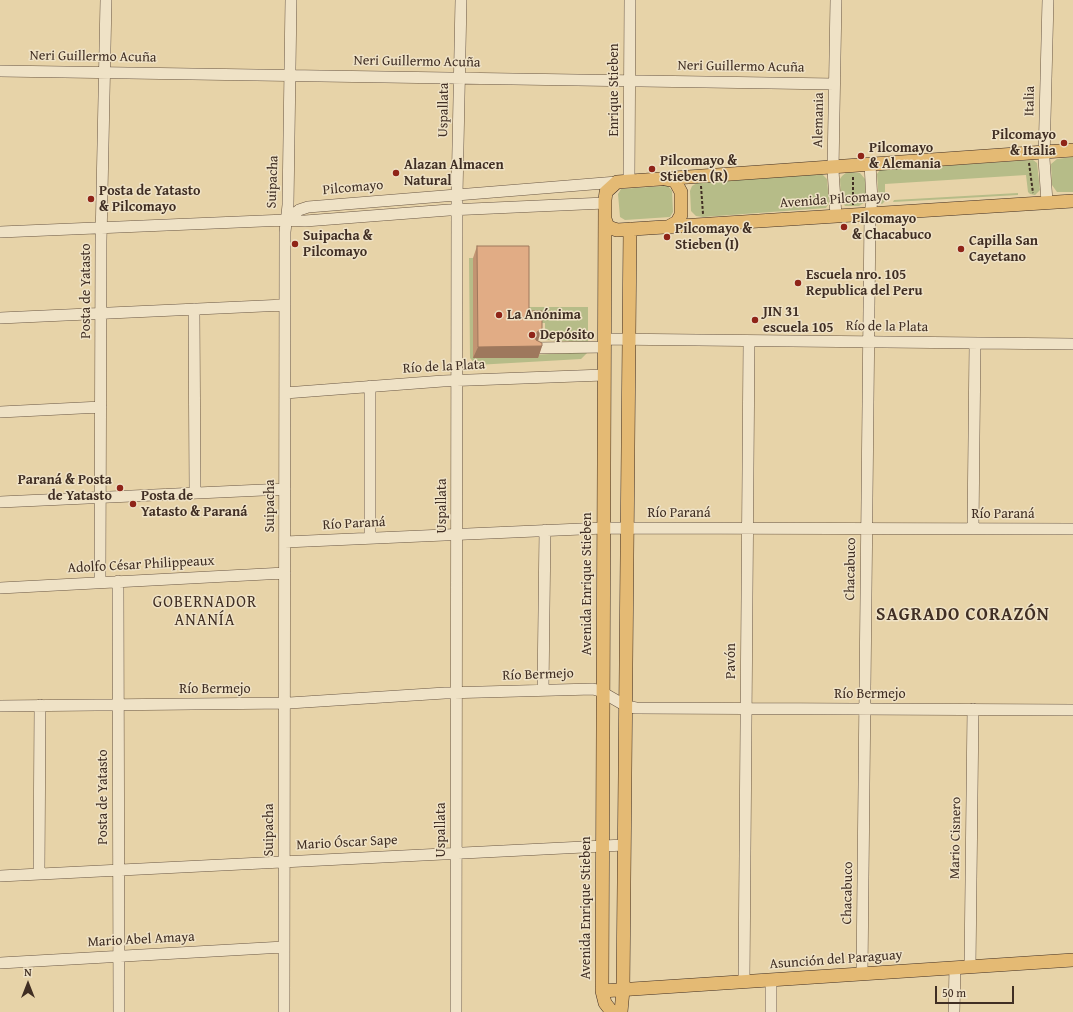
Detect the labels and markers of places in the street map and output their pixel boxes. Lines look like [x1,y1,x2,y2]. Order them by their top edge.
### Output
place label: Pilcomayo & Italia [992,127,1056,160]
marker: Pilcomayo & Italia [1059,138,1069,148]
place label: Pilcomayo & Alemania [869,140,941,172]
marker: Pilcomayo & Alemania [856,151,866,161]
place label: Pilcomayo & Stieben (R) [660,153,737,186]
place label: Alazan Almacen Natural [404,157,504,190]
marker: Pilcomayo & Stieben (R) [647,164,657,174]
marker: Alazan Almacen Natural [391,168,401,178]
place label: Posta de Yatasto & Pilcomayo [99,183,200,216]
marker: Posta de Yatasto & Pilcomayo [86,194,96,204]
place label: Pilcomayo & Chacabuco [852,211,932,244]
place label: Pilcomayo & Stieben (I) [675,221,752,254]
marker: Pilcomayo & Chacabuco [839,222,849,232]
place label: Suipacha & Pilcomayo [303,228,372,260]
marker: Pilcomayo & Stieben (I) [662,232,672,242]
place label: Capilla San Cayetano [969,233,1038,266]
marker: Suipacha & Pilcomayo [290,239,300,249]
marker: Capilla San Cayetano [956,244,966,254]
place label: Escuela nro. 105 Republica del Peru [806,267,922,300]
marker: Escuela nro. 105 Republica del Peru [793,278,803,288]
place label: JIN 31 escuela 105 [763,304,834,336]
place label: La Anónima [507,307,581,323]
marker: La Anónima [494,310,504,320]
marker: JIN 31 escuela 105 [750,315,760,325]
place label: Depósito [540,327,595,343]
marker: Depósito [527,330,537,340]
place label: Paraná & Posta de Yatasto [18,472,112,504]
marker: Paraná & Posta de Yatasto [115,483,125,493]
place label: Posta de Yatasto & Paraná [141,488,247,520]
marker: Posta de Yatasto & Paraná [128,499,138,509]

